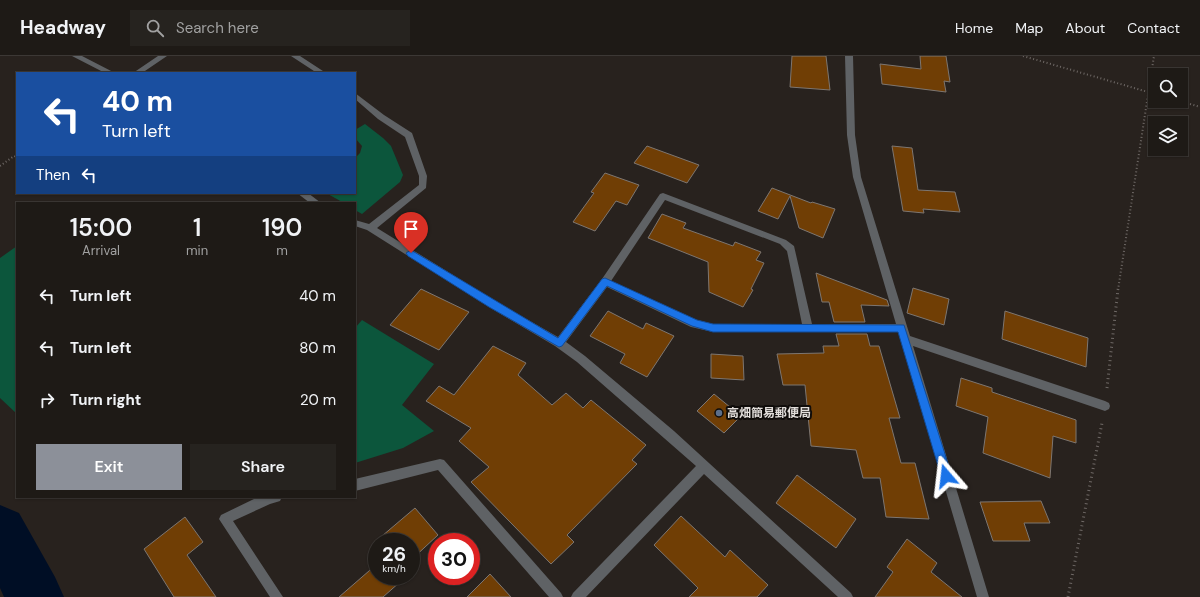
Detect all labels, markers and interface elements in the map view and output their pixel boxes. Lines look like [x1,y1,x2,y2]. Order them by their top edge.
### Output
search box [130,10,410,46]
text: Headway [20,15,106,40]
icon: search [144,17,166,39]
text: Search here [176,18,259,38]
text: Home [955,19,993,37]
text: Map [1015,19,1043,37]
text: About [1065,19,1105,37]
text: Contact [1127,19,1180,37]
map controls [1148,68,1188,156]
button: search [1148,68,1188,108]
text: 40 m [102,83,173,120]
icon: left [36,88,88,140]
button: layers [1148,116,1188,156]
text: Turn left [102,119,171,143]
icon: left [78,164,100,186]
text: Then [36,165,70,185]
text: 15:00 [70,212,132,243]
text: 1 [193,212,201,243]
text: 190 [262,212,302,243]
pin [394,212,428,253]
icon: arrive [400,218,422,240]
text: Arrival [82,242,120,259]
text: min [186,242,208,259]
text: m [276,242,288,259]
icon: left [36,285,58,307]
text: Turn left [70,286,131,306]
text: 40 m [299,286,336,306]
icon: left [36,337,58,359]
text: Turn left [70,338,131,358]
text: 80 m [299,338,336,358]
icon: right [36,389,58,411]
text: Turn right [70,390,141,410]
text: 20 m [300,390,336,410]
place label: 高畑簡易郵便局 [727,405,811,421]
marker: 高畑簡易郵便局 [714,408,724,418]
button: Exit [36,444,182,490]
button: Share [190,444,336,490]
position arrow [925,455,967,497]
speed limit sign: 30 [428,533,480,585]
text: 26 [382,541,406,567]
text: km/h [382,562,406,575]

